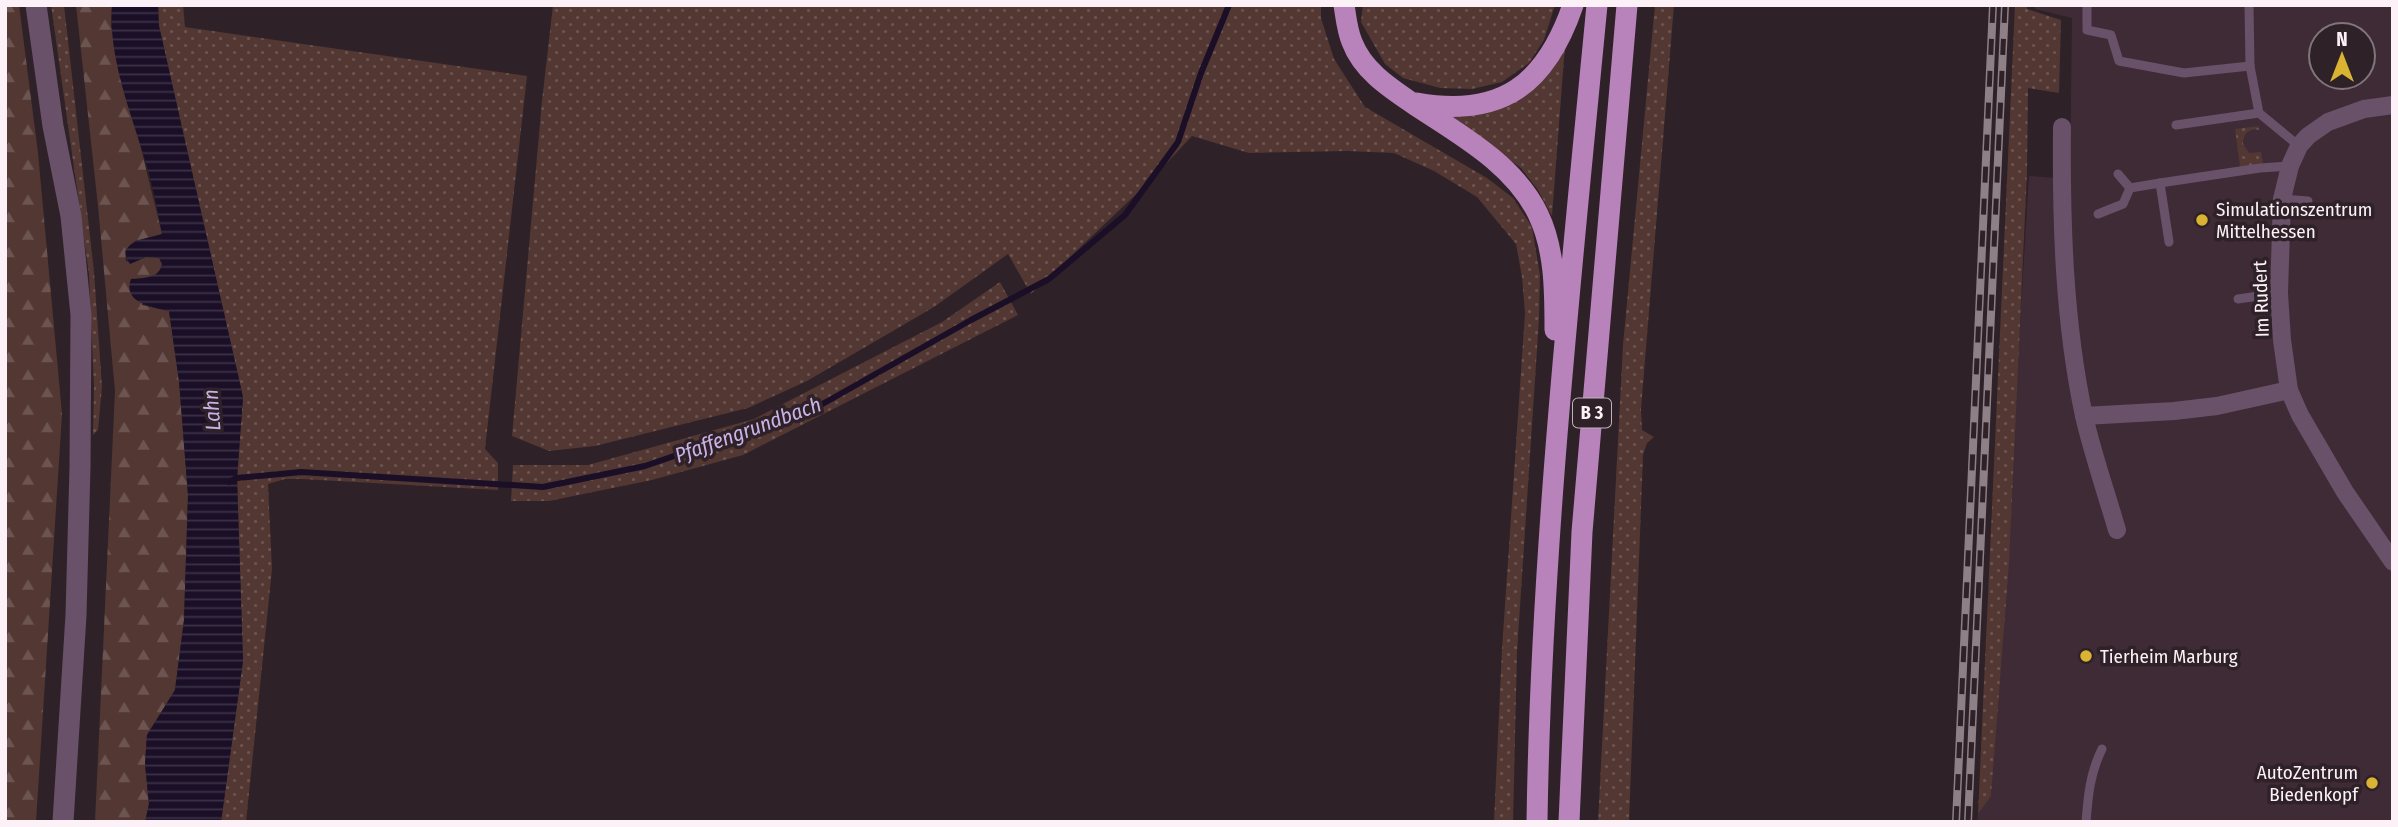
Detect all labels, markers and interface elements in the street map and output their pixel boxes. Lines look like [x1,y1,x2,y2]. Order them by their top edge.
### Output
north arrow [2307,21,2377,91]
text: N [2336,28,2348,51]
place label: Simulationszentrum Mittelhessen [2216,198,2372,243]
marker: Simulationszentrum Mittelhessen [2194,212,2210,228]
street label: Im Rudert [2248,259,2274,338]
water label: Lahn [198,388,226,432]
water label: Pfaffengrundbach [671,391,825,469]
road number: B 3 [1573,398,1611,428]
place label: Tierheim Marburg [2100,645,2238,668]
marker: Tierheim Marburg [2078,648,2094,664]
place label: AutoZentrum Biedenkopf [2257,761,2359,806]
marker: AutoZentrum Biedenkopf [2364,775,2380,791]

